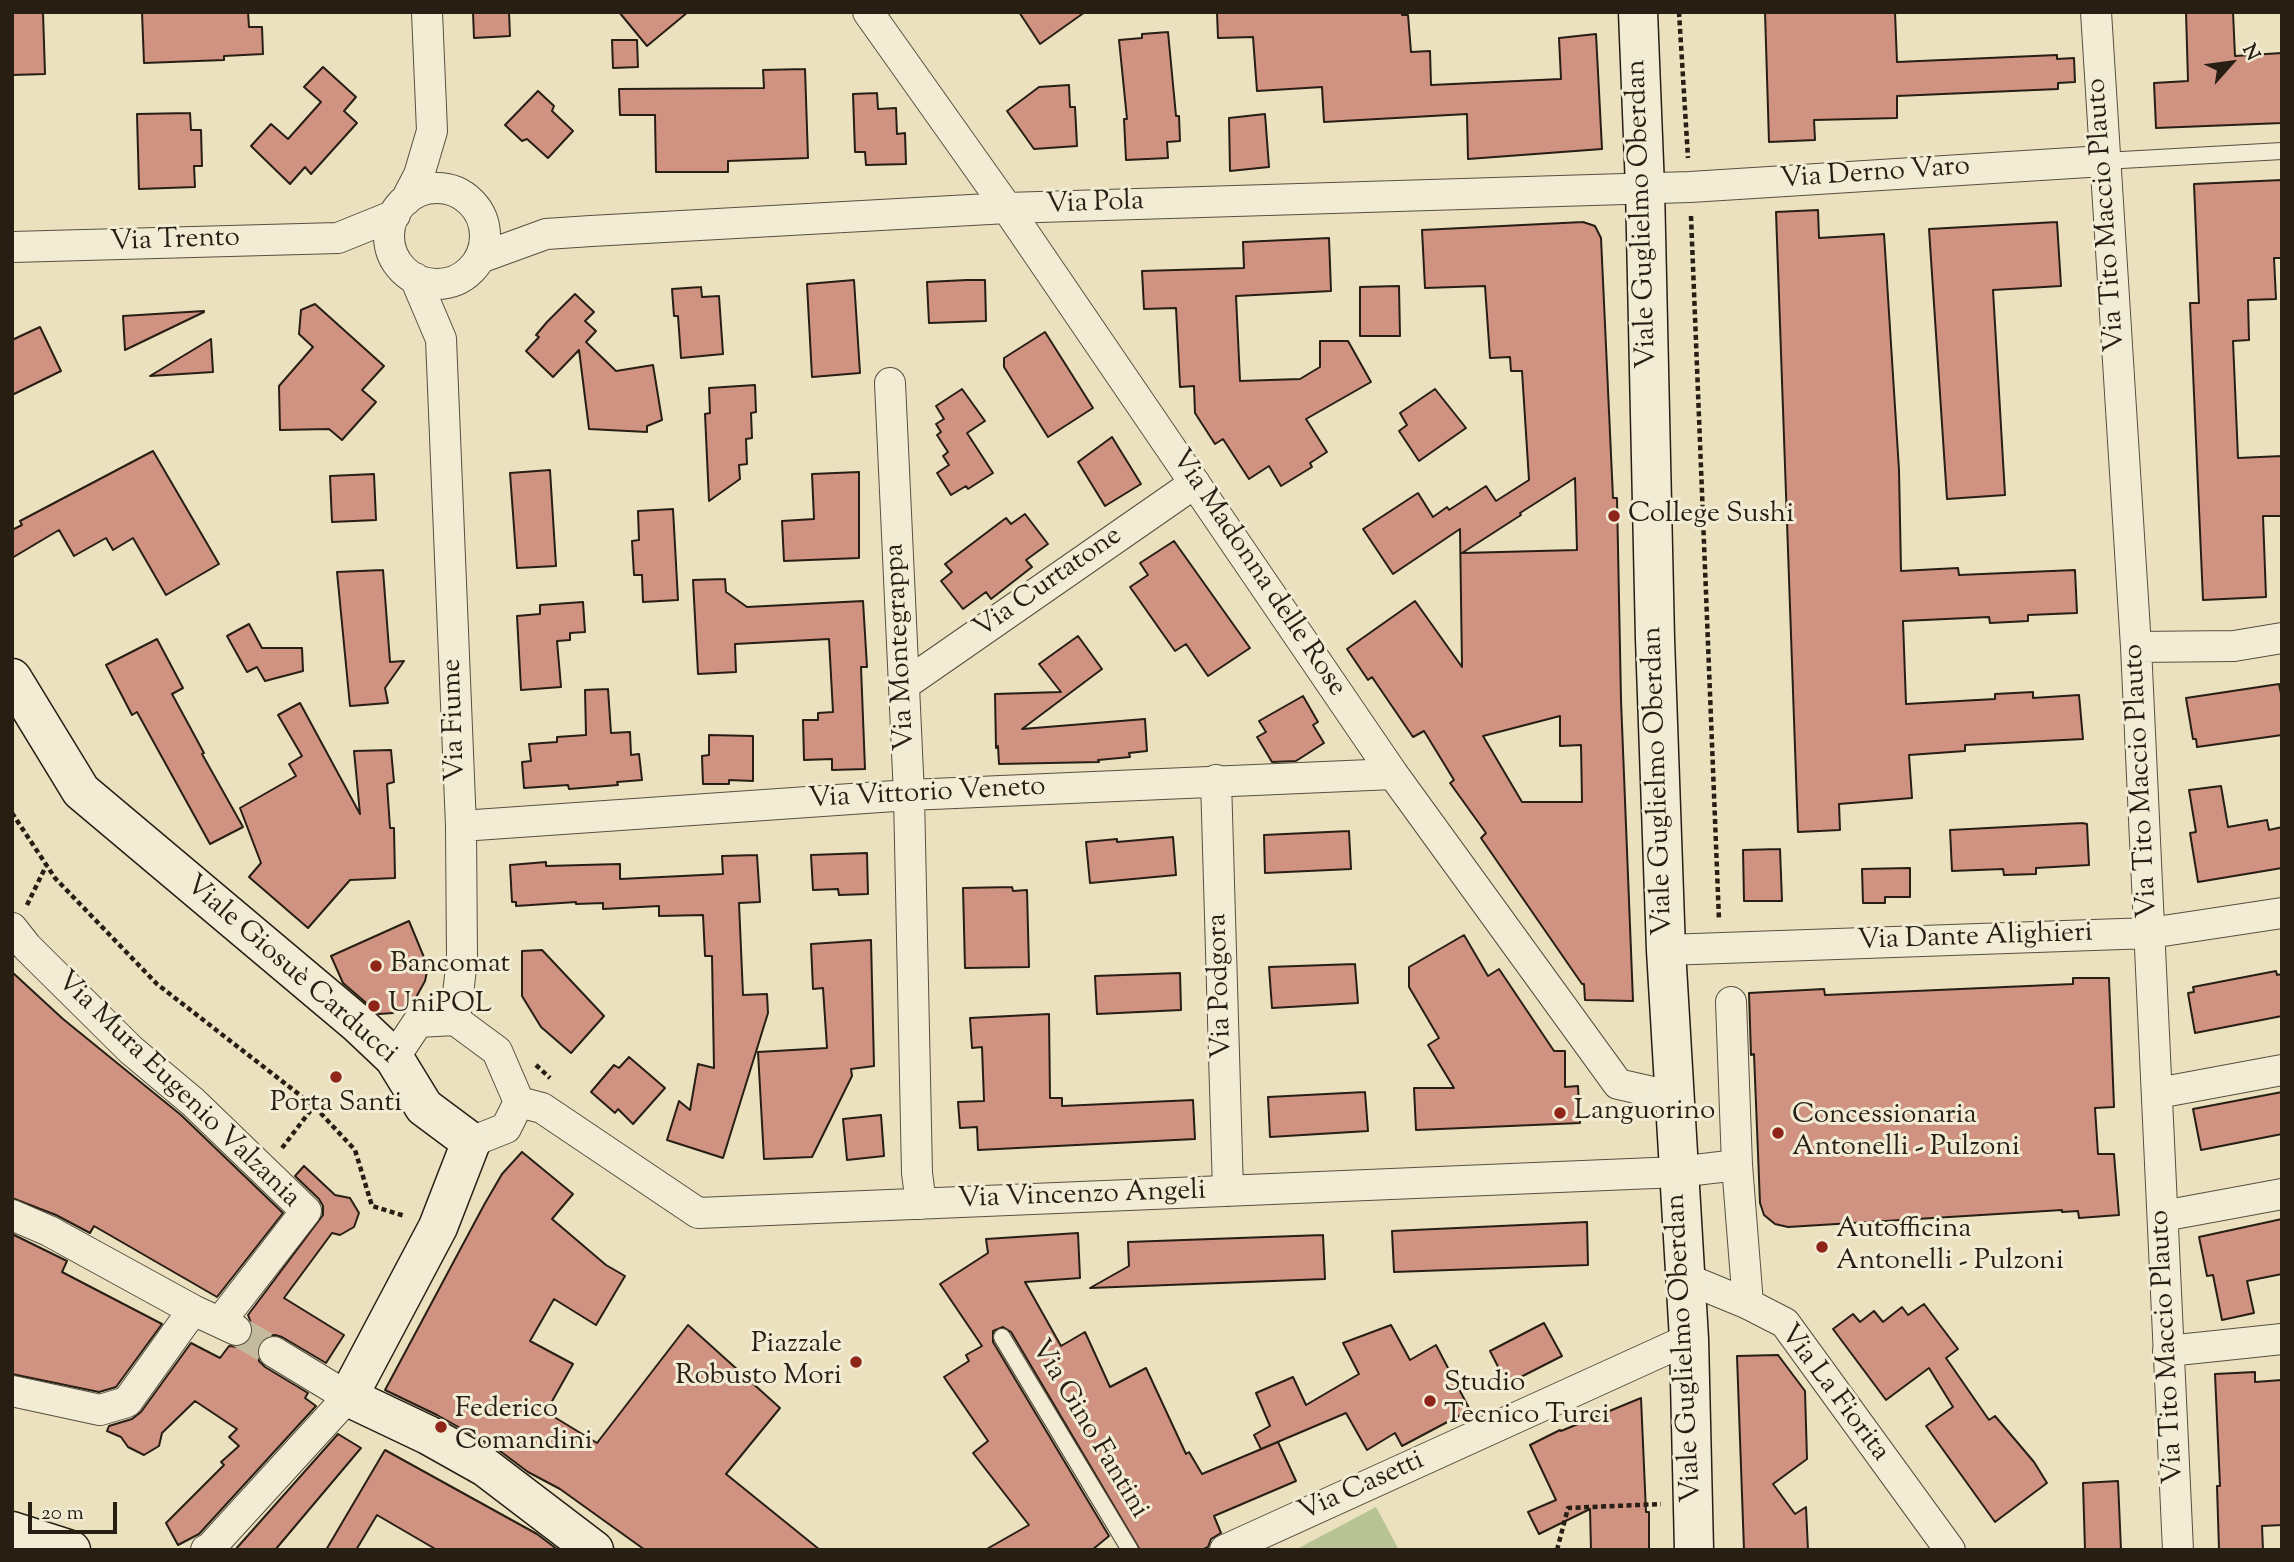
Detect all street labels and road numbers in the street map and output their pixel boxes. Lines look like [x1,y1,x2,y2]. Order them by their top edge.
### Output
street label: Viale Guglielmo Oberdan [1622,59,1666,369]
street label: Via Tito Maccio Plauto [2082,77,2134,353]
street label: Via Derno Varo [1779,152,1971,198]
street label: Via Pola [1045,186,1145,224]
street label: Via Trento [110,223,240,261]
street label: Via Madonna delle Rose [1162,444,1352,704]
street label: Via Curtatone [969,521,1129,647]
street label: Via Montegrappa [880,542,924,752]
street label: Viale Guglielmo Oberdan [1638,626,1682,936]
street label: Via Tito Maccio Plauto [2119,643,2167,919]
street label: Via Fiume [437,658,475,782]
street label: Via Vittorio Veneto [808,772,1046,818]
street label: Viale Giosuè Carducci [177,870,403,1072]
street label: Via Podgora [1203,913,1241,1059]
street label: Via Dante Alighieri [1857,918,2093,960]
street label: Via Mura Eugenio Valzania [48,966,306,1216]
street label: Via Vincenzo Angeli [957,1176,1207,1218]
street label: Viale Guglielmo Oberdan [1661,1193,1711,1503]
street label: Via Tito Maccio Plauto [2145,1209,2193,1485]
street label: Via La Fiorita [1771,1319,1895,1469]
street label: Via Gino Fantini [1021,1335,1155,1525]
street label: Via Casetti [1294,1445,1430,1531]

